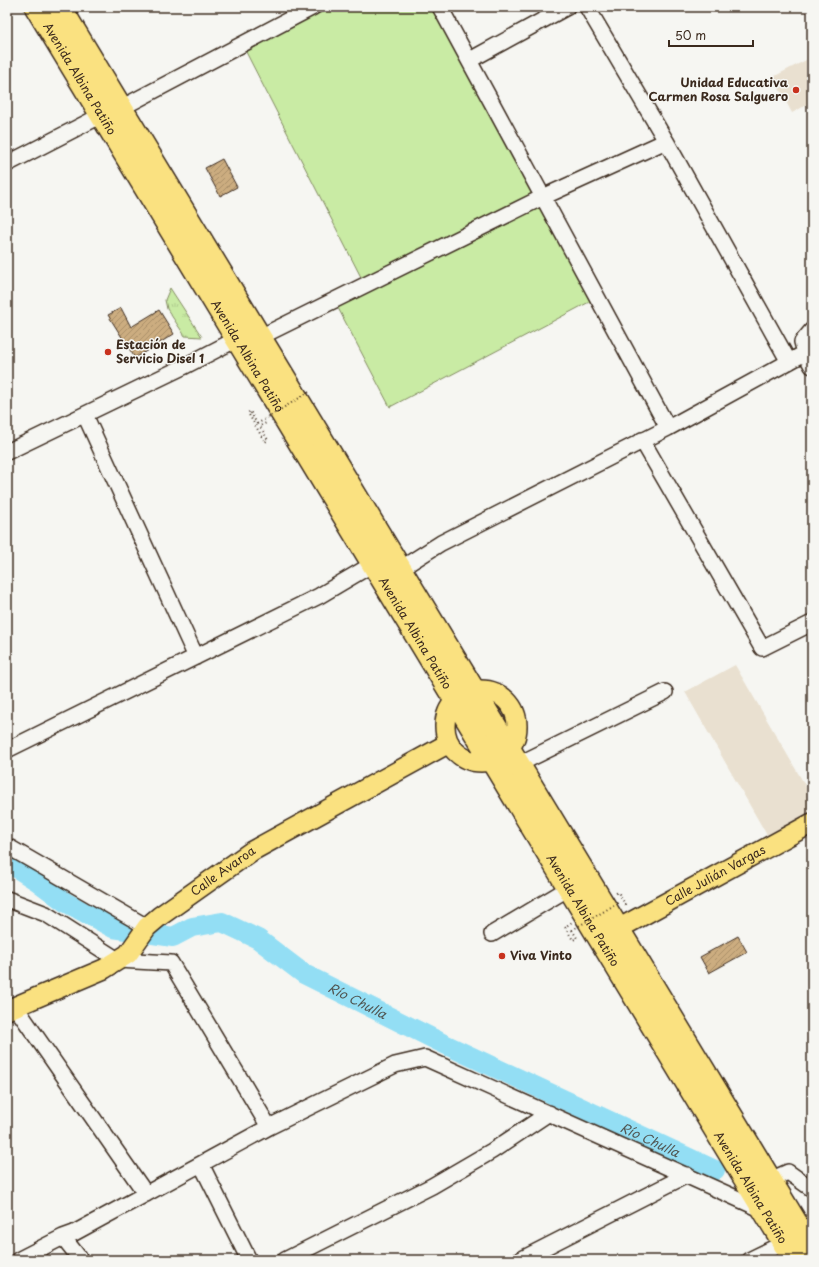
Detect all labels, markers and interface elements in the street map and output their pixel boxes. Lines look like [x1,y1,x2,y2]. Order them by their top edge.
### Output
street label: Avenida Albina Patiño [39,19,121,138]
scale bar [669,22,753,48]
text: 50 m [675,26,706,44]
place label: Unidad Educativa Carmen Rosa Salguero [649,73,789,105]
marker: Unidad Educativa Carmen Rosa Salguero [791,85,801,95]
street label: Avenida Albina Patiño [207,296,289,415]
place label: Estación de Servicio Disel 1 [116,335,204,367]
marker: Estación de Servicio Disel 1 [103,347,113,357]
street label: Avenida Albina Patiño [375,573,457,693]
street label: Calle Julián Vargas [661,840,769,910]
street label: Calle Avaroa [186,841,259,900]
street label: Avenida Albina Patiño [543,850,625,970]
place label: Viva Vinto [510,946,572,964]
marker: Viva Vinto [497,951,507,961]
water label: Río Chulla [325,978,391,1023]
water label: Río Chulla [618,1117,684,1162]
street label: Avenida Albina Patiño [710,1128,792,1247]

